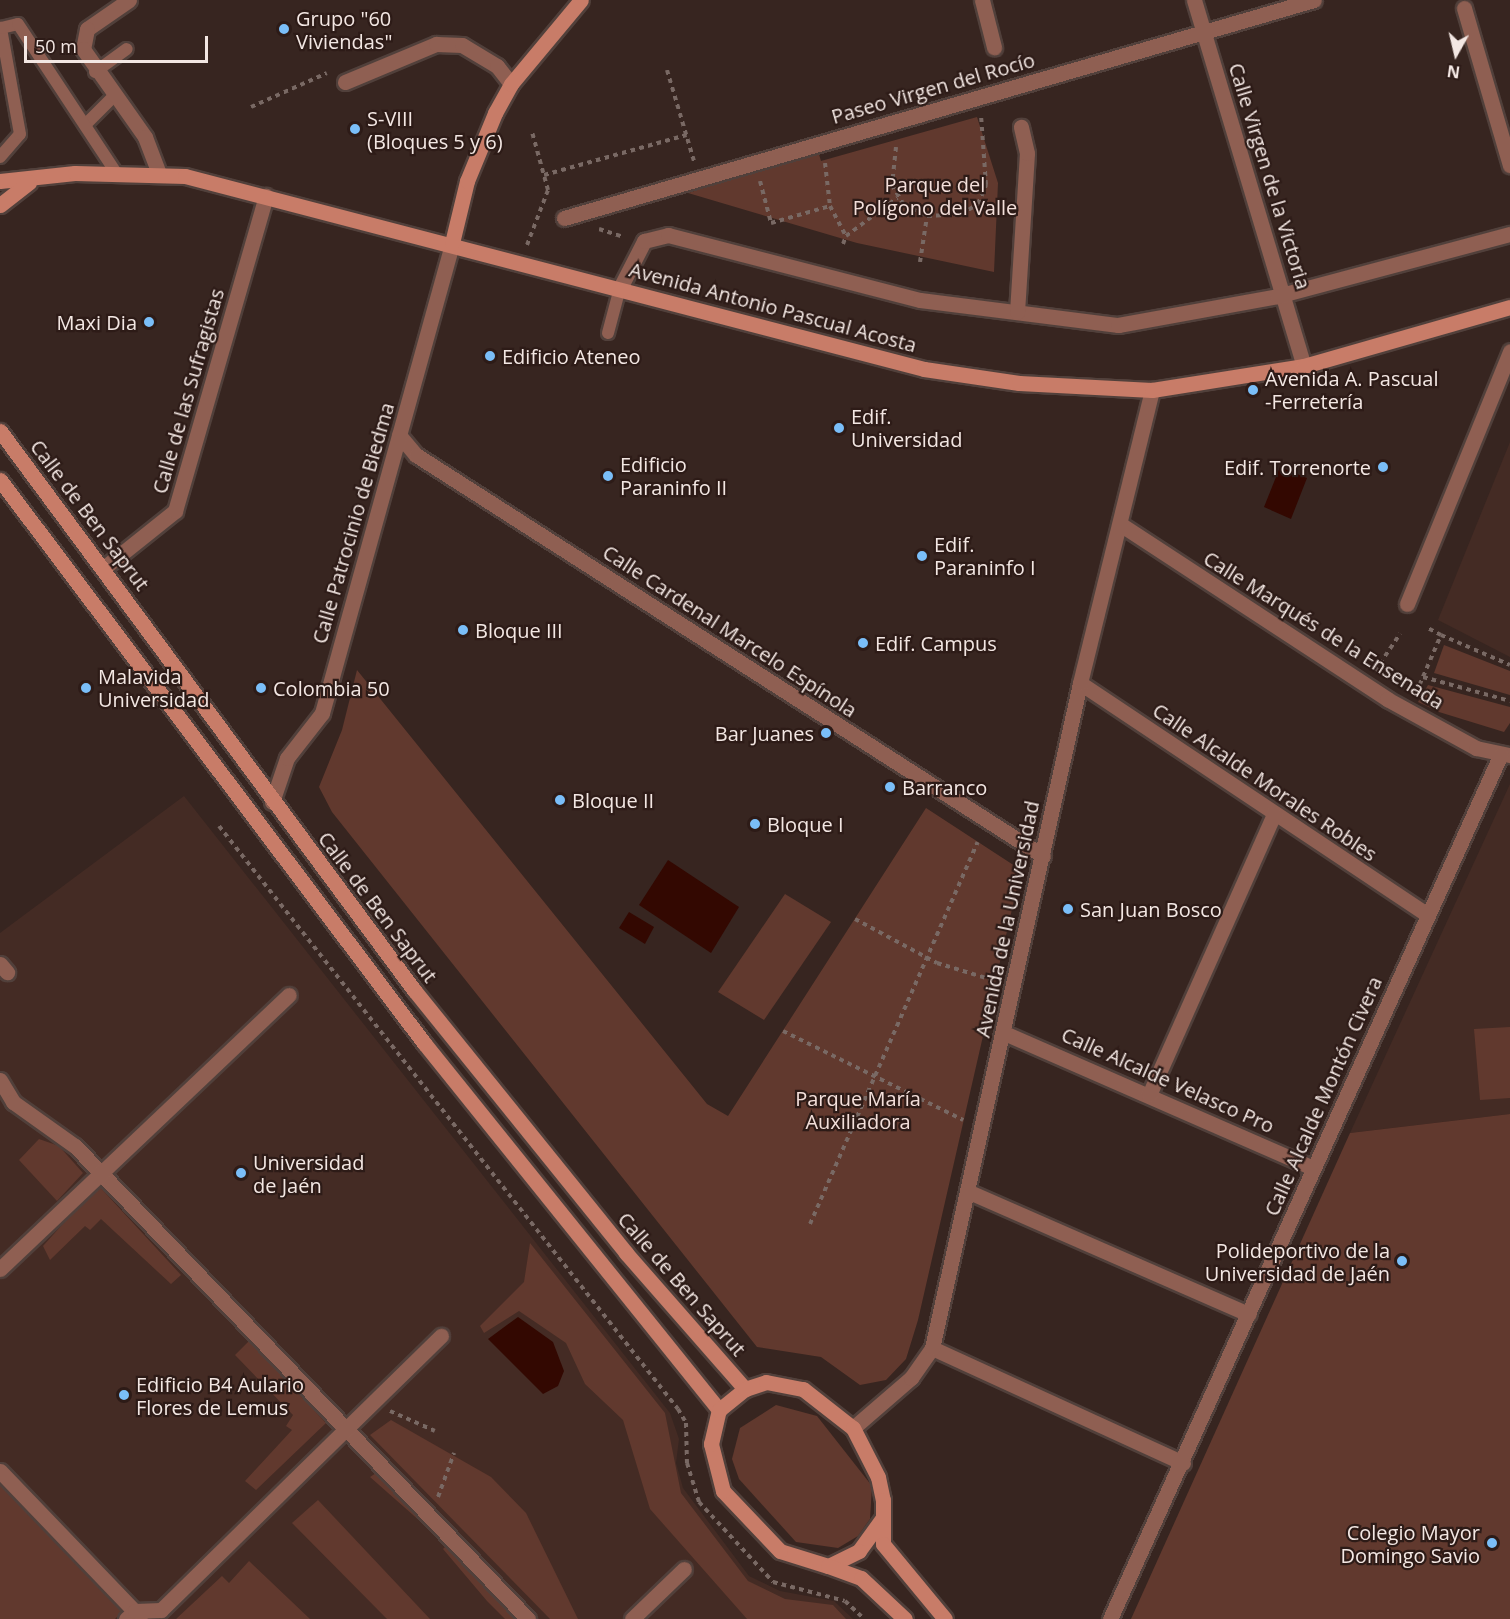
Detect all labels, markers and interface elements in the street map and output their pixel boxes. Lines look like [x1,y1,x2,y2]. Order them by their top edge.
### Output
place label: Grupo "60 Viviendas" [296,6,392,53]
marker: Grupo "60 Viviendas" [277,22,291,36]
scale bar [27,24,212,62]
north arrow [1426,24,1486,84]
text: 50 m [35,34,77,58]
street label: Paseo Virgen del Rocío [828,47,1038,129]
street label: Calle Virgen de la Victoria [1224,60,1316,292]
text: N [1446,60,1461,84]
place label: S-VIII (Bloques 5 y 6) [367,106,503,153]
marker: S-VIII (Bloques 5 y 6) [348,122,362,136]
park label: Parque del Polígono del Valle [853,172,1017,219]
street label: Avenida Antonio Pascual Acosta [627,257,919,357]
street label: Calle de las Sufragistas [147,286,229,496]
place label: Maxi Dia [57,310,137,334]
marker: Maxi Dia [142,315,156,329]
place label: Edificio Ateneo [502,344,641,368]
marker: Edificio Ateneo [483,349,497,363]
place label: Avenida A. Pascual -Ferretería [1265,366,1439,413]
marker: Avenida A. Pascual -Ferretería [1246,383,1260,397]
street label: Calle Patrocinio de Biedma [307,400,399,646]
place label: Edif. Universidad [851,404,962,451]
marker: Edif. Universidad [832,421,846,435]
street label: Calle de Ben Saprut [26,435,154,595]
place label: Edificio Paraninfo II [620,452,727,499]
place label: Edif. Torrenorte [1224,455,1371,479]
marker: Edif. Torrenorte [1376,460,1390,474]
marker: Edificio Paraninfo II [601,469,615,483]
place label: Edif. Paraninfo I [934,532,1036,579]
street label: Calle Cardenal Marcelo Espínola [599,540,861,722]
street label: Calle Marqués de la Ensenada [1199,546,1449,714]
marker: Edif. Paraninfo I [915,549,929,563]
place label: Bloque III [475,618,563,642]
marker: Bloque III [456,623,470,637]
place label: Edif. Campus [875,631,997,655]
marker: Edif. Campus [856,636,870,650]
place label: Malavida Universidad [98,664,209,711]
place label: Colombia 50 [273,676,390,700]
marker: Malavida Universidad [79,681,93,695]
marker: Colombia 50 [254,681,268,695]
street label: Calle Alcalde Morales Robles [1148,698,1382,866]
place label: Bar Juanes [715,721,814,745]
marker: Bar Juanes [819,726,833,740]
place label: Barranco [902,775,987,799]
marker: Barranco [883,780,897,794]
place label: Bloque II [572,788,654,812]
marker: Bloque II [553,793,567,807]
street label: Avenida de la Universidad [970,799,1044,1039]
place label: Bloque I [767,812,844,836]
marker: Bloque I [748,817,762,831]
street label: Calle de Ben Saprut [314,827,442,987]
place label: San Juan Bosco [1080,897,1222,921]
marker: San Juan Bosco [1061,902,1075,916]
street label: Calle Alcalde Montón Civera [1259,973,1387,1219]
street label: Calle Alcalde Velasco Pro [1058,1022,1278,1138]
park label: Parque María Auxiliadora [795,1087,921,1134]
place label: Universidad de Jaén [253,1150,364,1197]
marker: Universidad de Jaén [234,1166,248,1180]
street label: Calle de Ben Saprut [613,1207,751,1361]
place label: Polideportivo de la Universidad de Jaén [1205,1238,1390,1285]
marker: Polideportivo de la Universidad de Jaén [1395,1254,1409,1268]
place label: Edificio B4 Aulario Flores de Lemus [136,1372,304,1419]
marker: Edificio B4 Aulario Flores de Lemus [117,1388,131,1402]
place label: Colegio Mayor Domingo Savio [1340,1520,1480,1567]
marker: Colegio Mayor Domingo Savio [1485,1536,1499,1550]

